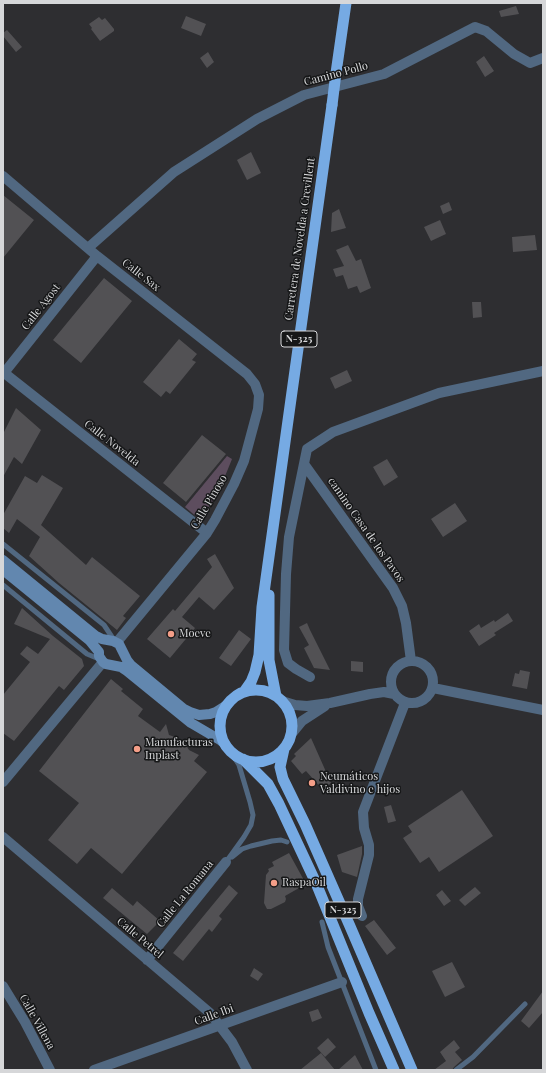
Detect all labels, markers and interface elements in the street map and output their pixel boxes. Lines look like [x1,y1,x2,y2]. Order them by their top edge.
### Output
street label: Camino Pollo [303,59,369,89]
street label: Carretera de Novelda a Crevillent [282,157,318,321]
street label: Calle Sax [119,256,163,294]
street label: Calle Agost [19,281,63,333]
road number: N-325 [281,331,317,347]
street label: Calle Novelda [82,417,142,469]
street label: Calle Pinoso [188,472,230,532]
street label: camino Casa de los Pavos [325,475,407,585]
place label: Moeve [179,627,211,641]
marker: Moeve [166,629,176,639]
place label: Manufacturas Inplast [145,736,213,762]
marker: Manufacturas Inplast [132,744,142,754]
place label: Neumáticos Valdivino e hijos [320,770,400,796]
marker: Neumáticos Valdivino e hijos [307,778,317,788]
street label: Calle La Romana [154,858,216,930]
place label: RaspaOil [282,876,326,890]
marker: RaspaOil [269,878,279,888]
road number: N-325 [325,902,361,918]
street label: Calle Petrel [114,915,166,961]
street label: Calle Villena [16,992,58,1052]
street label: Calle Ibi [193,1002,235,1028]

